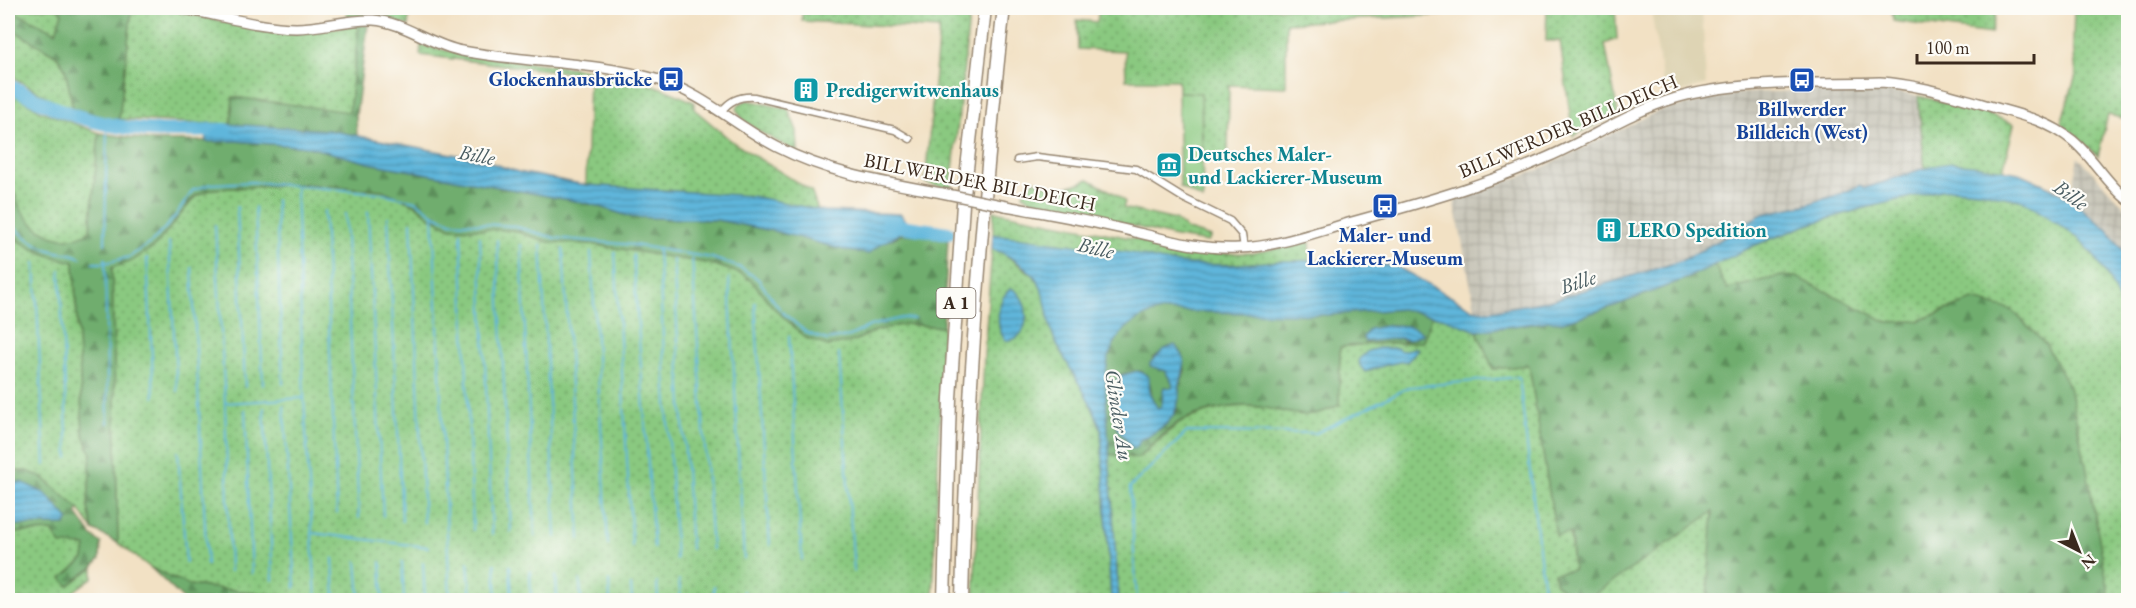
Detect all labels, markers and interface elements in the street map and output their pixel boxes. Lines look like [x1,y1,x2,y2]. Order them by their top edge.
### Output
scale bar [1917,27,2034,65]
text: 100 m [1926,36,1970,59]
bus stop icon: Glockenhausbrücke [656,64,686,94]
bus stop icon: Billwerder Billdeich (West) [1787,65,1817,95]
place label: Glockenhausbrücke [489,66,652,92]
street label: BILLWERDER BILLDEICH [1454,68,1682,184]
building icon: Predigerwitwenhaus [791,75,821,105]
place label: Predigerwitwenhaus [826,77,999,103]
place label: Billwerder Billdeich (West) [1736,96,1868,145]
water label: Bille [456,138,498,171]
place label: Deutsches Maler- und Lackierer-Museum [1188,141,1382,190]
street label: BILLWERDER BILLDEICH [862,147,1098,217]
museum icon: Deutsches Maler- und Lackierer-Museum [1154,150,1184,180]
water label: Bille [2048,172,2095,217]
bus stop icon: Maler- und Lackierer-Museum [1370,191,1400,221]
building icon: LERO Spedition [1594,215,1624,245]
place label: LERO Spedition [1628,217,1767,243]
place label: Maler- und Lackierer-Museum [1307,222,1463,271]
water label: Bille [1074,230,1118,265]
water label: Bille [1555,263,1600,300]
road number: A 1 [936,288,976,318]
water label: Glinder Au [1099,367,1140,462]
north arrow [2049,521,2109,581]
text: N [2077,550,2101,574]

